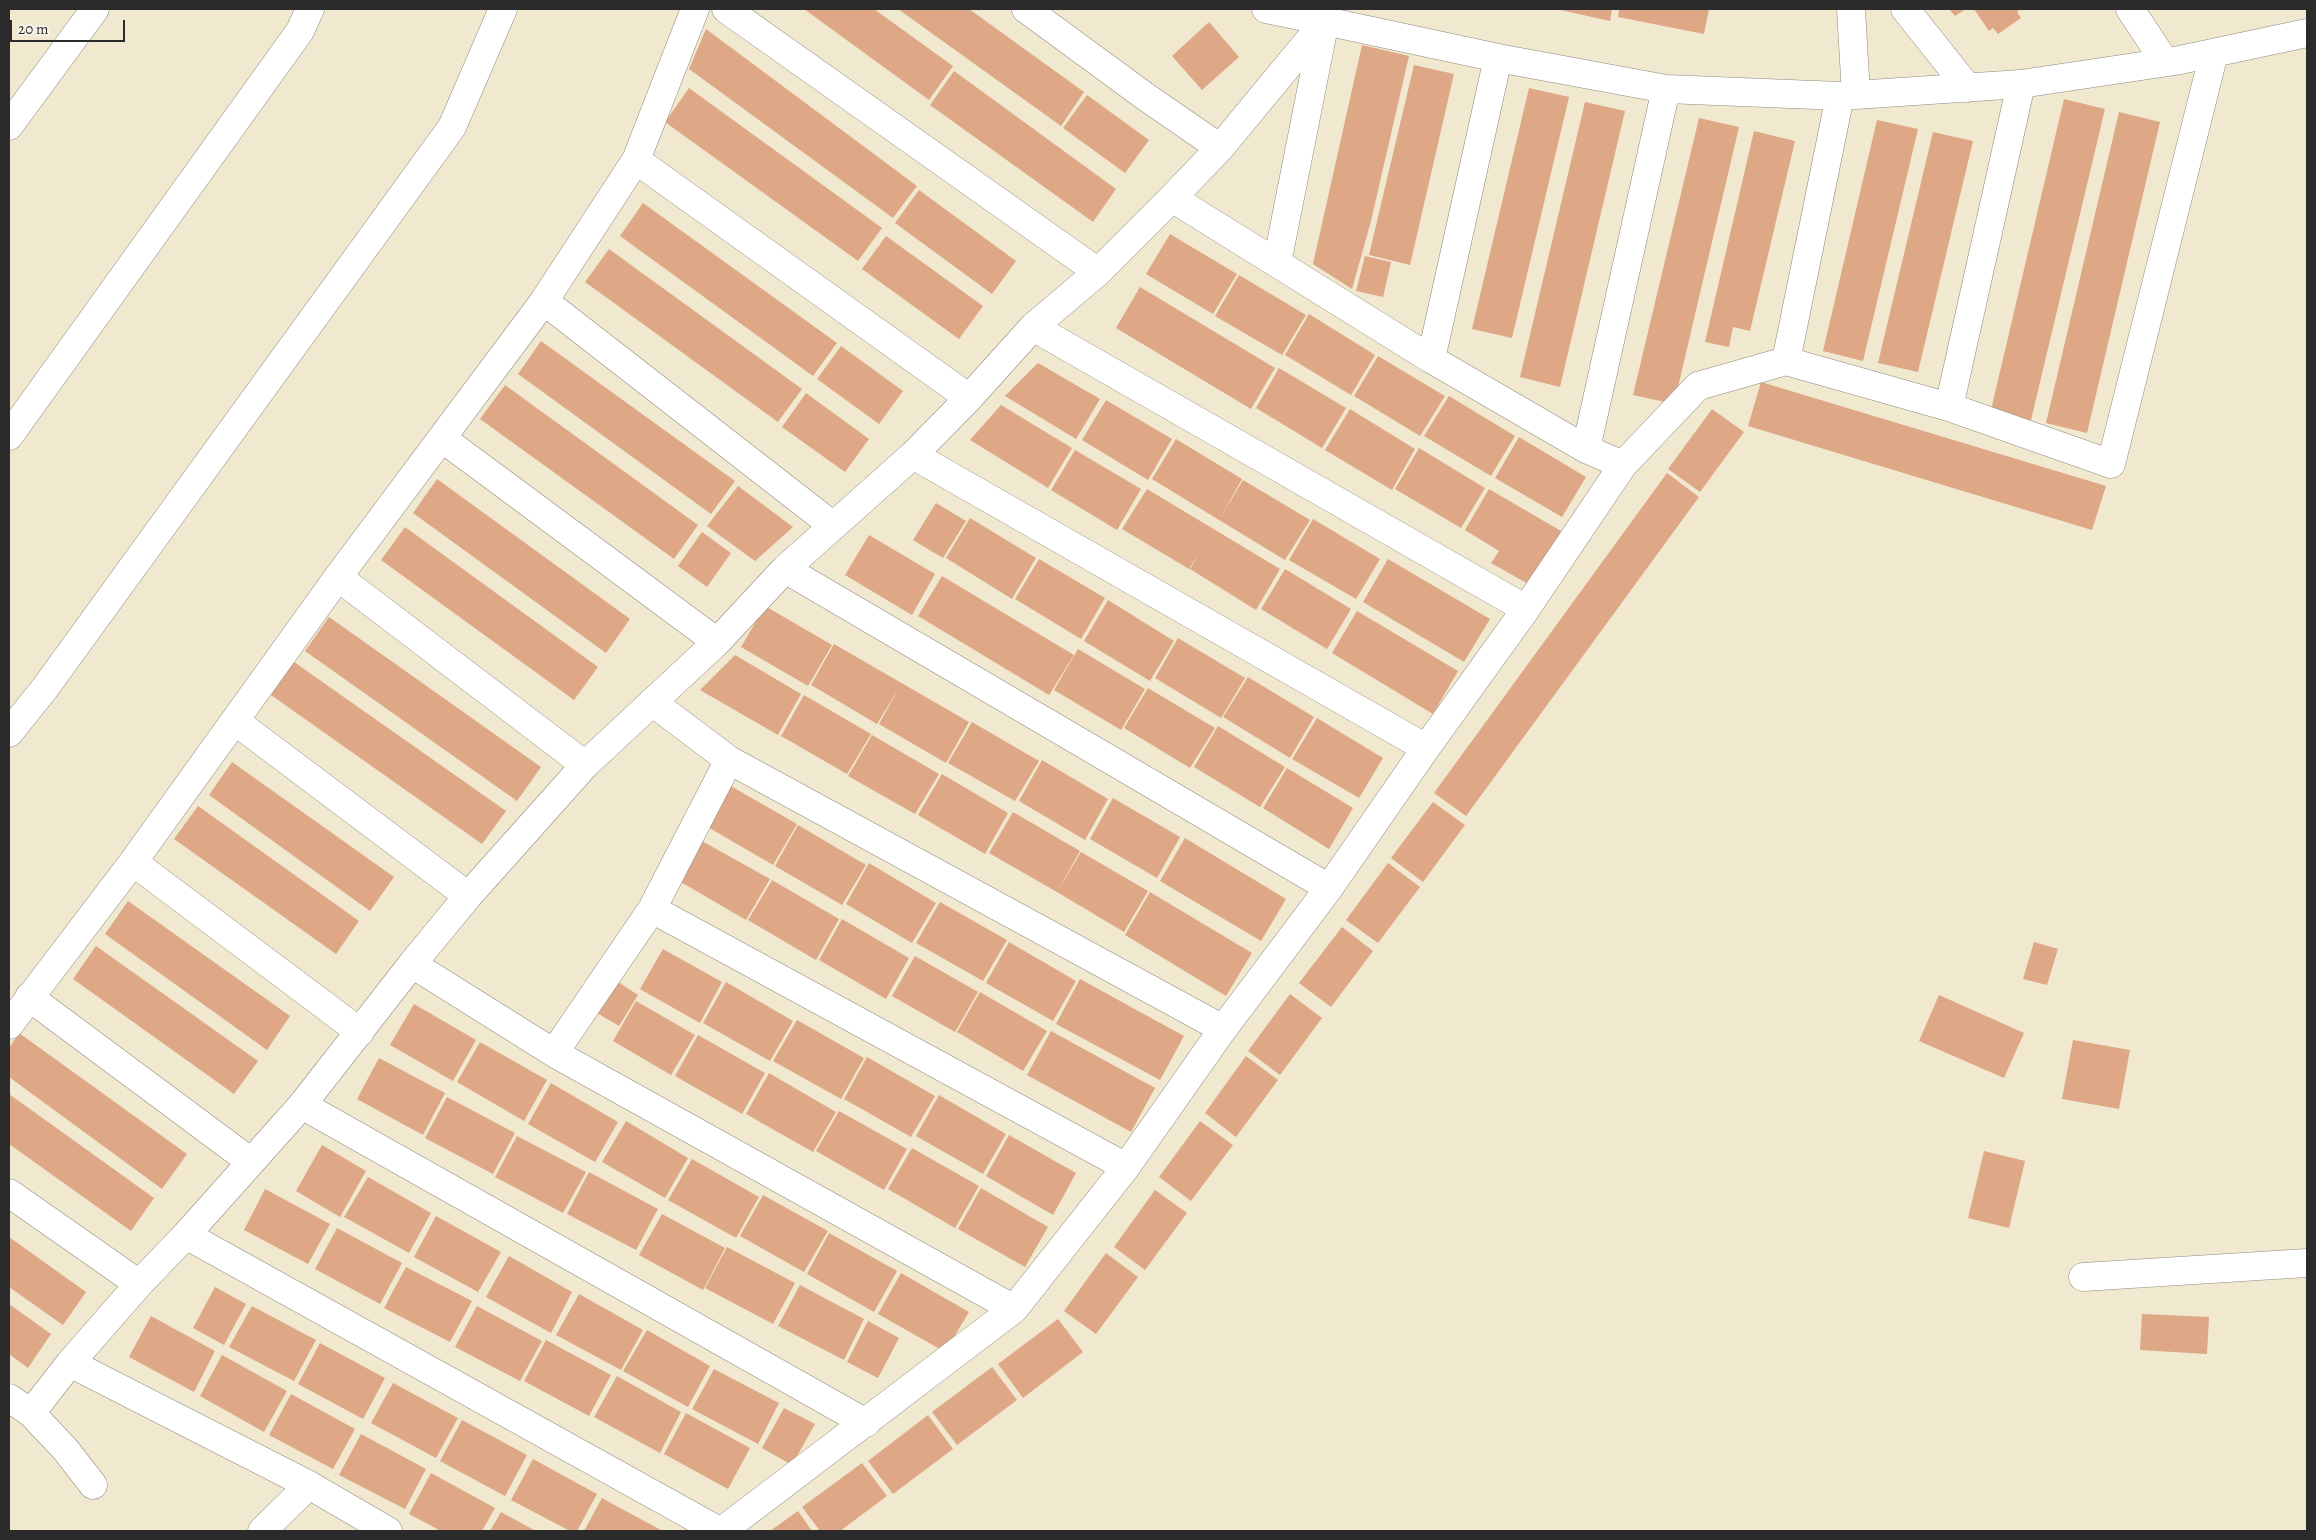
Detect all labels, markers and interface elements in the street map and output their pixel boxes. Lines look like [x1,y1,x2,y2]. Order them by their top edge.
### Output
scale bar [12,10,128,42]
text: 20 m [18,19,49,39]

